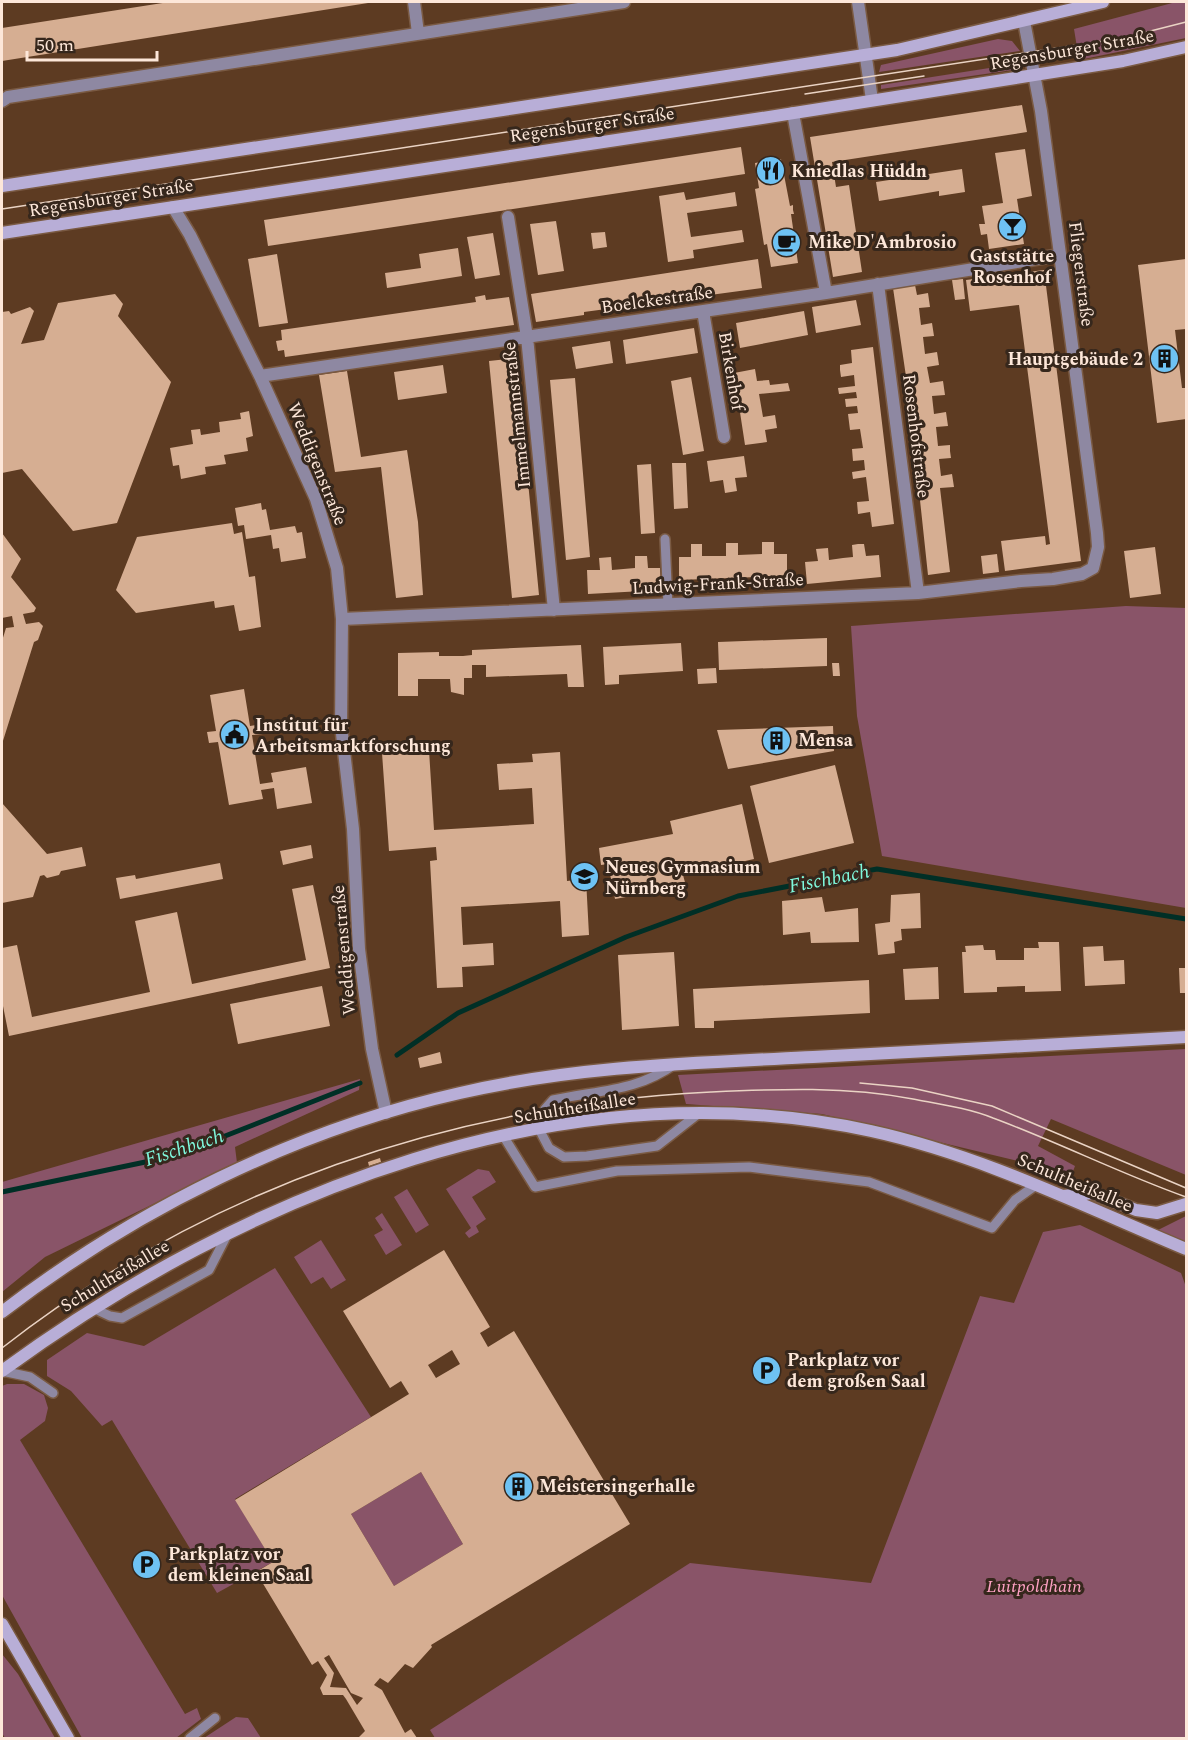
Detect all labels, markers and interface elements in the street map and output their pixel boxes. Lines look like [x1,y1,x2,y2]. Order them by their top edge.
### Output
street label: Regensburger Straße [988,22,1156,78]
scale bar [27,24,158,62]
text: 50 m [36,32,74,59]
street label: Regensburger Straße [508,100,676,150]
restaurant icon: Kniedlas Hüddn [754,155,786,187]
place label: Kniedlas Hüddn [791,158,927,185]
street label: Regensburger Straße [27,172,195,224]
bar icon: Gaststätte Rosenhof [996,211,1028,243]
street label: Fliegerstraße [1061,220,1101,328]
cafe icon: Mike D'Ambrosio [771,226,803,258]
place label: Mike D'Ambrosio [808,229,957,256]
place label: Gaststätte Rosenhof [970,243,1054,291]
street label: Boelckestraße [599,279,715,321]
street label: Birkenhof [711,329,752,414]
street label: Immelmannstraße [496,340,538,490]
building icon: Hauptgebäude 2 [1148,343,1180,375]
place label: Hauptgebäude 2 [1008,346,1143,373]
street label: Rosenhofstraße [895,372,937,500]
street label: Weddigenstraße [280,398,354,530]
street label: Ludwig-Frank-Straße [631,566,805,602]
place label: Institut für Arbeitsmarktforschung [255,712,451,760]
public building icon: Institut für Arbeitsmarktforschung [218,719,250,751]
building icon: Mensa [761,724,793,756]
place label: Mensa [798,727,854,754]
place label: Neues Gymnasium Nürnberg [605,854,760,902]
water label: Fischbach [786,856,872,902]
school or university icon: Neues Gymnasium Nürnberg [568,861,600,893]
street label: Weddigenstraße [325,884,363,1016]
street label: Schultheißallee [512,1085,638,1131]
water label: Fischbach [140,1121,228,1175]
street label: Schultheißallee [1013,1147,1137,1219]
street label: Schultheißallee [55,1233,175,1319]
place label: Parkplatz vor dem großen Saal [787,1347,926,1395]
parking icon: Parkplatz vor dem großen Saal [750,1354,782,1386]
building icon: Meistersingerhalle [502,1470,534,1502]
place label: Meistersingerhalle [539,1473,695,1500]
place label: Parkplatz vor dem kleinen Saal [168,1541,310,1589]
parking icon: Parkplatz vor dem kleinen Saal [131,1548,163,1580]
park label: Luitpoldhain [986,1573,1082,1600]

